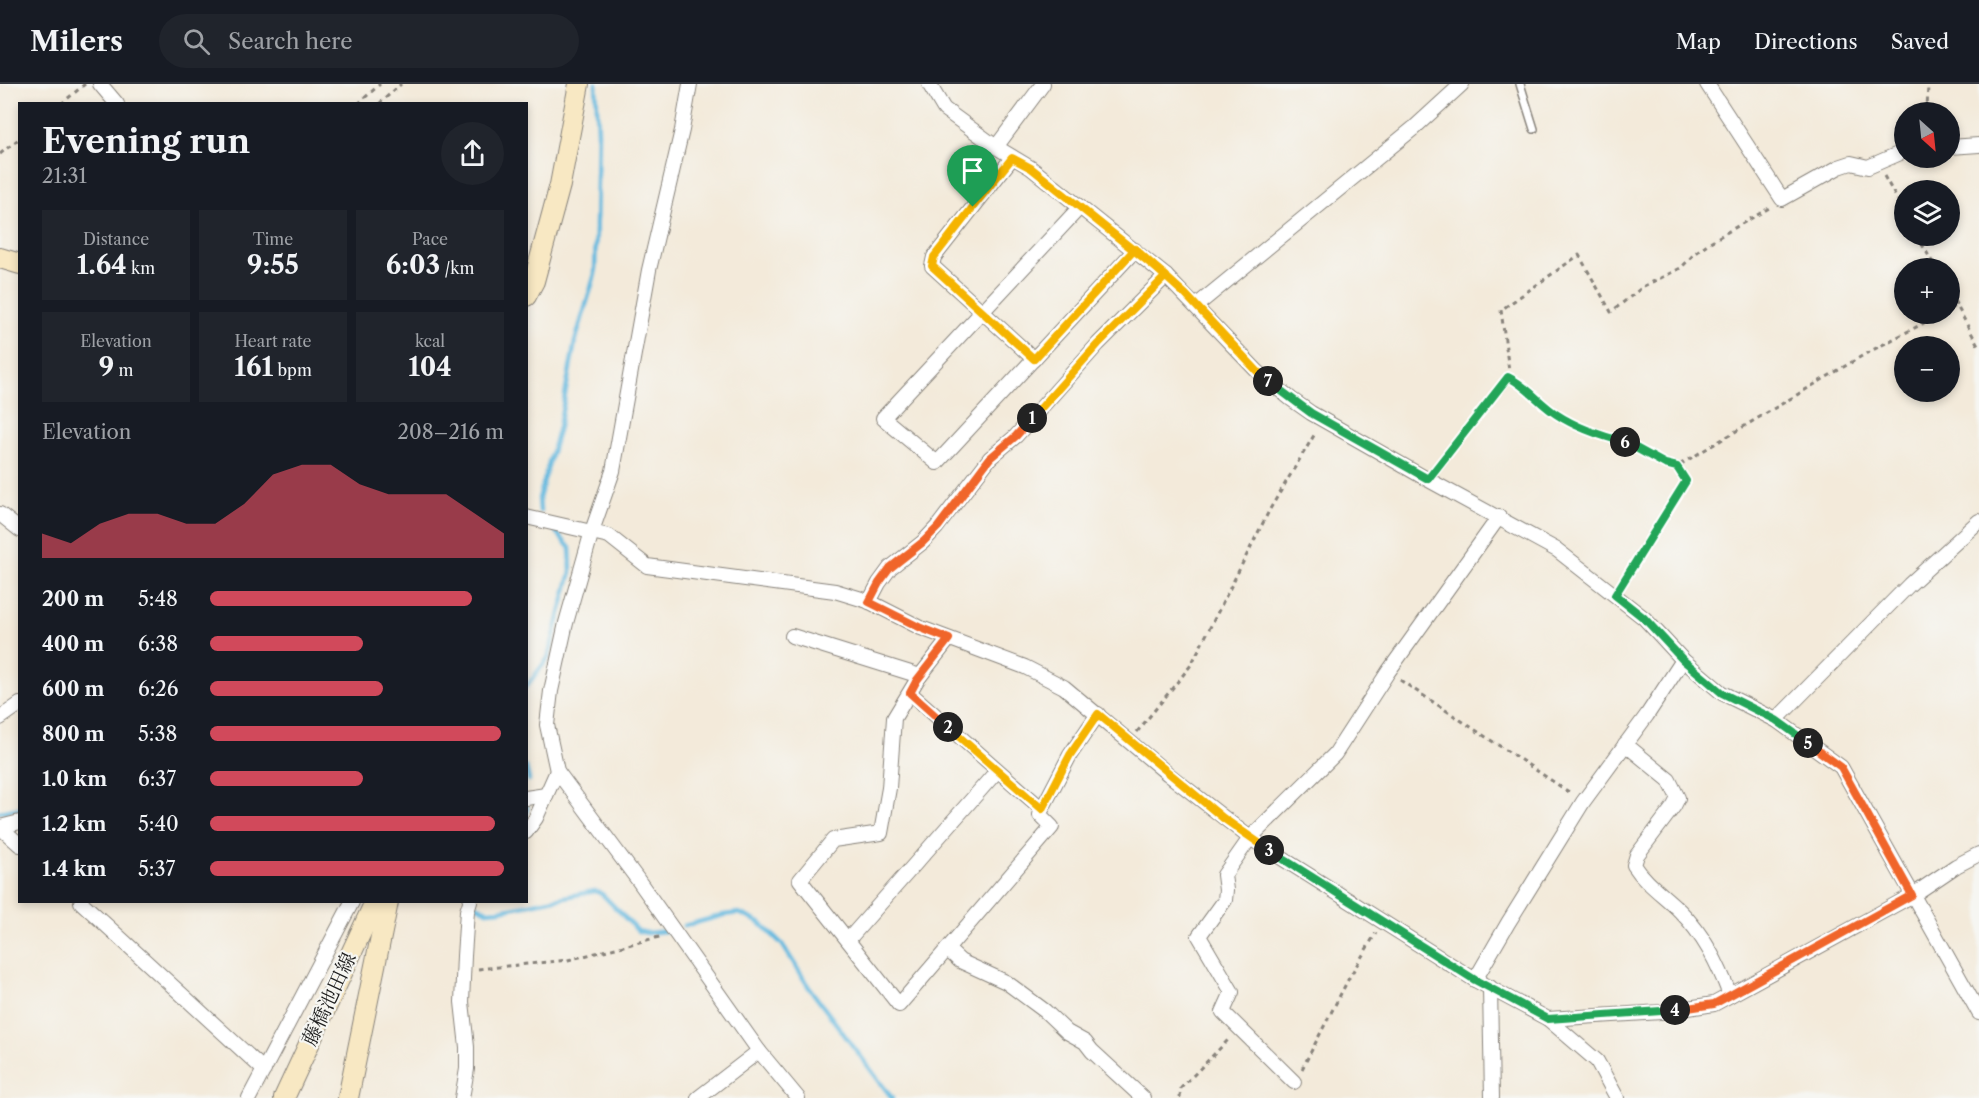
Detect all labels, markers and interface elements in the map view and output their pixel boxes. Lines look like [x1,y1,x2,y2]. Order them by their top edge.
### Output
search box [159,14,579,68]
text: Milers [30,24,123,58]
icon: search [180,25,213,58]
text: Search here [228,28,353,55]
text: Map [1676,29,1721,54]
text: Directions [1754,29,1858,54]
text: Saved [1891,29,1949,54]
north arrow [1894,102,1960,168]
map controls [1894,102,1960,402]
text: Evening run [42,121,250,162]
button: share [441,122,504,185]
pin [947,145,998,207]
icon: arrive [956,154,989,187]
text: 21:31 [42,164,87,188]
button: layers [1894,180,1960,246]
text: Distance [83,229,149,249]
text: Time [253,229,293,249]
text: Pace [412,229,448,249]
text: 1.64 [77,249,127,281]
text: 9:55 [247,249,299,281]
text: 6:03 [386,249,440,281]
text: km [127,258,155,278]
text: /km [440,258,474,278]
button: + [1894,258,1960,324]
text: Elevation [80,331,152,351]
text: Heart rate [234,331,312,351]
text: kcal [415,331,445,351]
button: − [1894,336,1960,402]
text: 9 [99,351,114,383]
text: 161 [234,351,273,383]
text: 104 [408,351,452,383]
text: m [114,360,133,380]
text: bpm [273,360,312,380]
pin: 7 [1253,366,1283,396]
text: 7 [1264,371,1272,391]
pin: 1 [1017,403,1047,433]
text: 1 [1028,408,1036,428]
text: Elevation [42,420,131,444]
text: 208–216 m [398,420,504,444]
pin: 6 [1610,427,1640,457]
text: 6 [1620,432,1630,452]
text: 200 m [42,587,104,611]
text: 5:48 [138,587,178,611]
text: 400 m [42,632,104,656]
text: 6:38 [138,632,178,656]
text: 600 m [42,677,104,701]
text: 6:26 [138,677,179,701]
pin: 2 [933,712,963,742]
text: 2 [943,717,953,737]
text: 800 m [42,722,105,746]
text: 5:38 [138,722,177,746]
pin: 5 [1793,728,1823,758]
text: 5 [1804,733,1812,753]
text: 1.0 km [42,767,107,791]
text: 6:37 [138,767,176,791]
text: 1.2 km [42,812,106,836]
text: 5:40 [138,812,179,836]
pin: 3 [1254,835,1284,865]
text: 3 [1264,840,1274,860]
text: 1.4 km [42,857,107,881]
text: 5:37 [138,857,175,881]
street label: 藤橋池田線 [297,949,361,1049]
pin: 4 [1660,995,1690,1025]
text: 4 [1670,1000,1680,1020]

